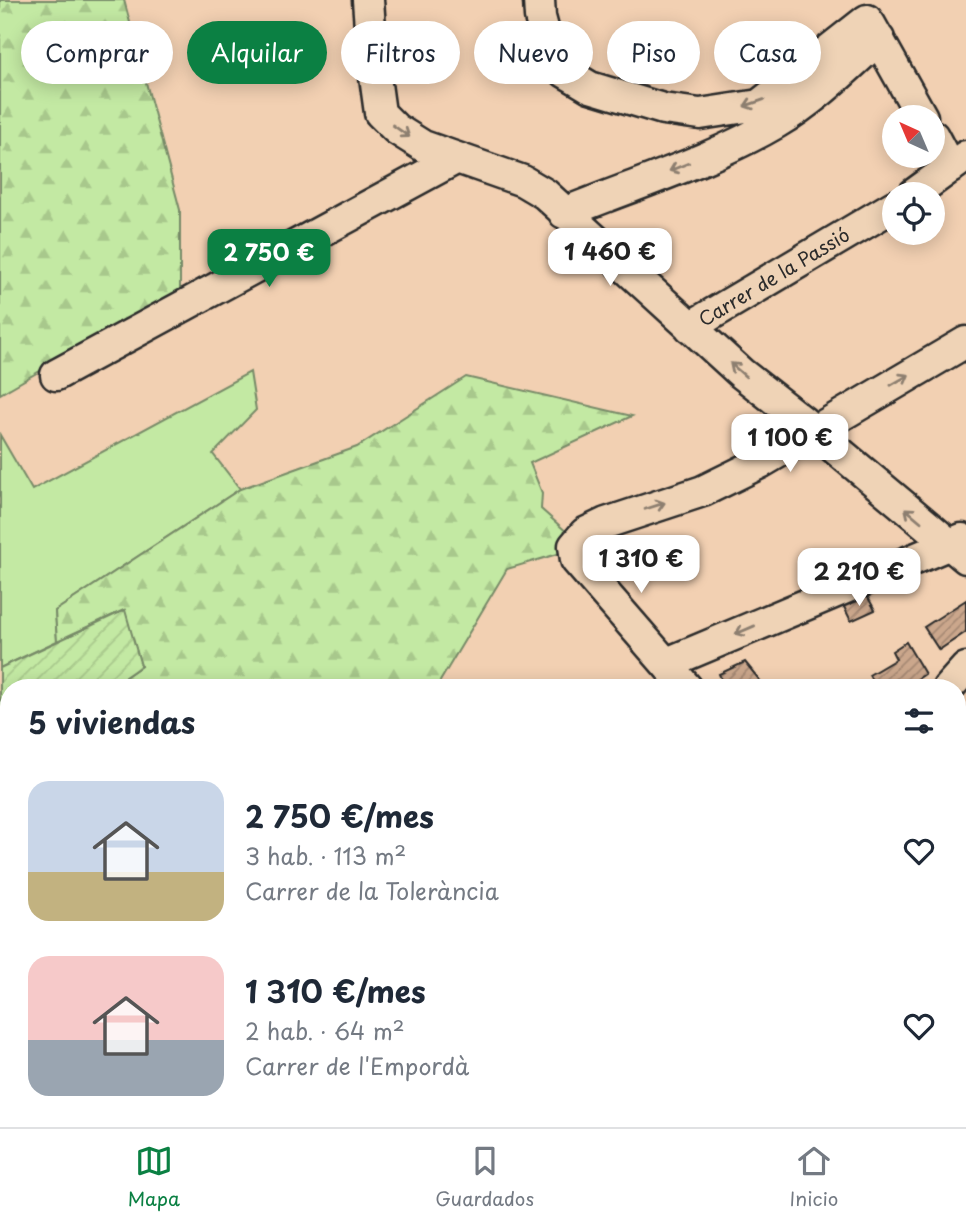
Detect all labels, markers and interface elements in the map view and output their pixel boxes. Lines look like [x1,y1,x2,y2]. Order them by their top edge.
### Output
chip: Comprar [21,21,173,84]
chip: Alquilar [187,21,327,84]
chip: Filtros [341,21,460,84]
chip: Nuevo [474,21,593,84]
chip: Piso [607,21,700,84]
chip: Casa [714,21,821,84]
one-way arrow [744,98,765,110]
north arrow [882,105,945,168]
map controls [882,105,945,245]
one-way arrow [391,124,410,138]
one-way arrow [669,161,691,174]
button: locate [882,182,945,245]
street label: Carrer de la Passió [693,220,854,332]
pin: 1 460 € [545,229,675,288]
pin: 2 750 € [204,230,334,289]
text: 1 460 € [564,233,656,268]
text: 2 750 € [223,234,315,269]
one-way arrow [729,362,747,378]
one-way arrow [890,373,910,387]
pin: 1 100 € [725,414,855,474]
text: 1 100 € [747,419,833,454]
one-way arrow [644,499,666,512]
one-way arrow [905,507,923,523]
pin: 1 310 € [576,536,706,595]
text: 1 310 € [599,540,683,575]
pin: 2 210 € [794,548,924,608]
text: 2 210 € [814,553,905,588]
one-way arrow [735,624,756,637]
text: 5 viviendas [28,699,195,744]
icon: filters [900,702,938,740]
text: 2 750 €/mes [245,793,434,838]
icon: home [84,809,168,893]
icon: heart [900,832,938,870]
text: 3 hab. · 113 m² [245,838,406,873]
text: Carrer de la Tolerància [245,873,499,908]
text: 1 310 €/mes [245,968,426,1013]
icon: home [84,984,168,1068]
icon: heart [900,1007,938,1045]
text: 2 hab. · 64 m² [245,1013,405,1048]
text: Carrer de l'Empordà [245,1048,469,1083]
tab: Mapa [128,1142,180,1212]
tab: Guardados [435,1142,534,1212]
tab: Inicio [789,1142,838,1212]

